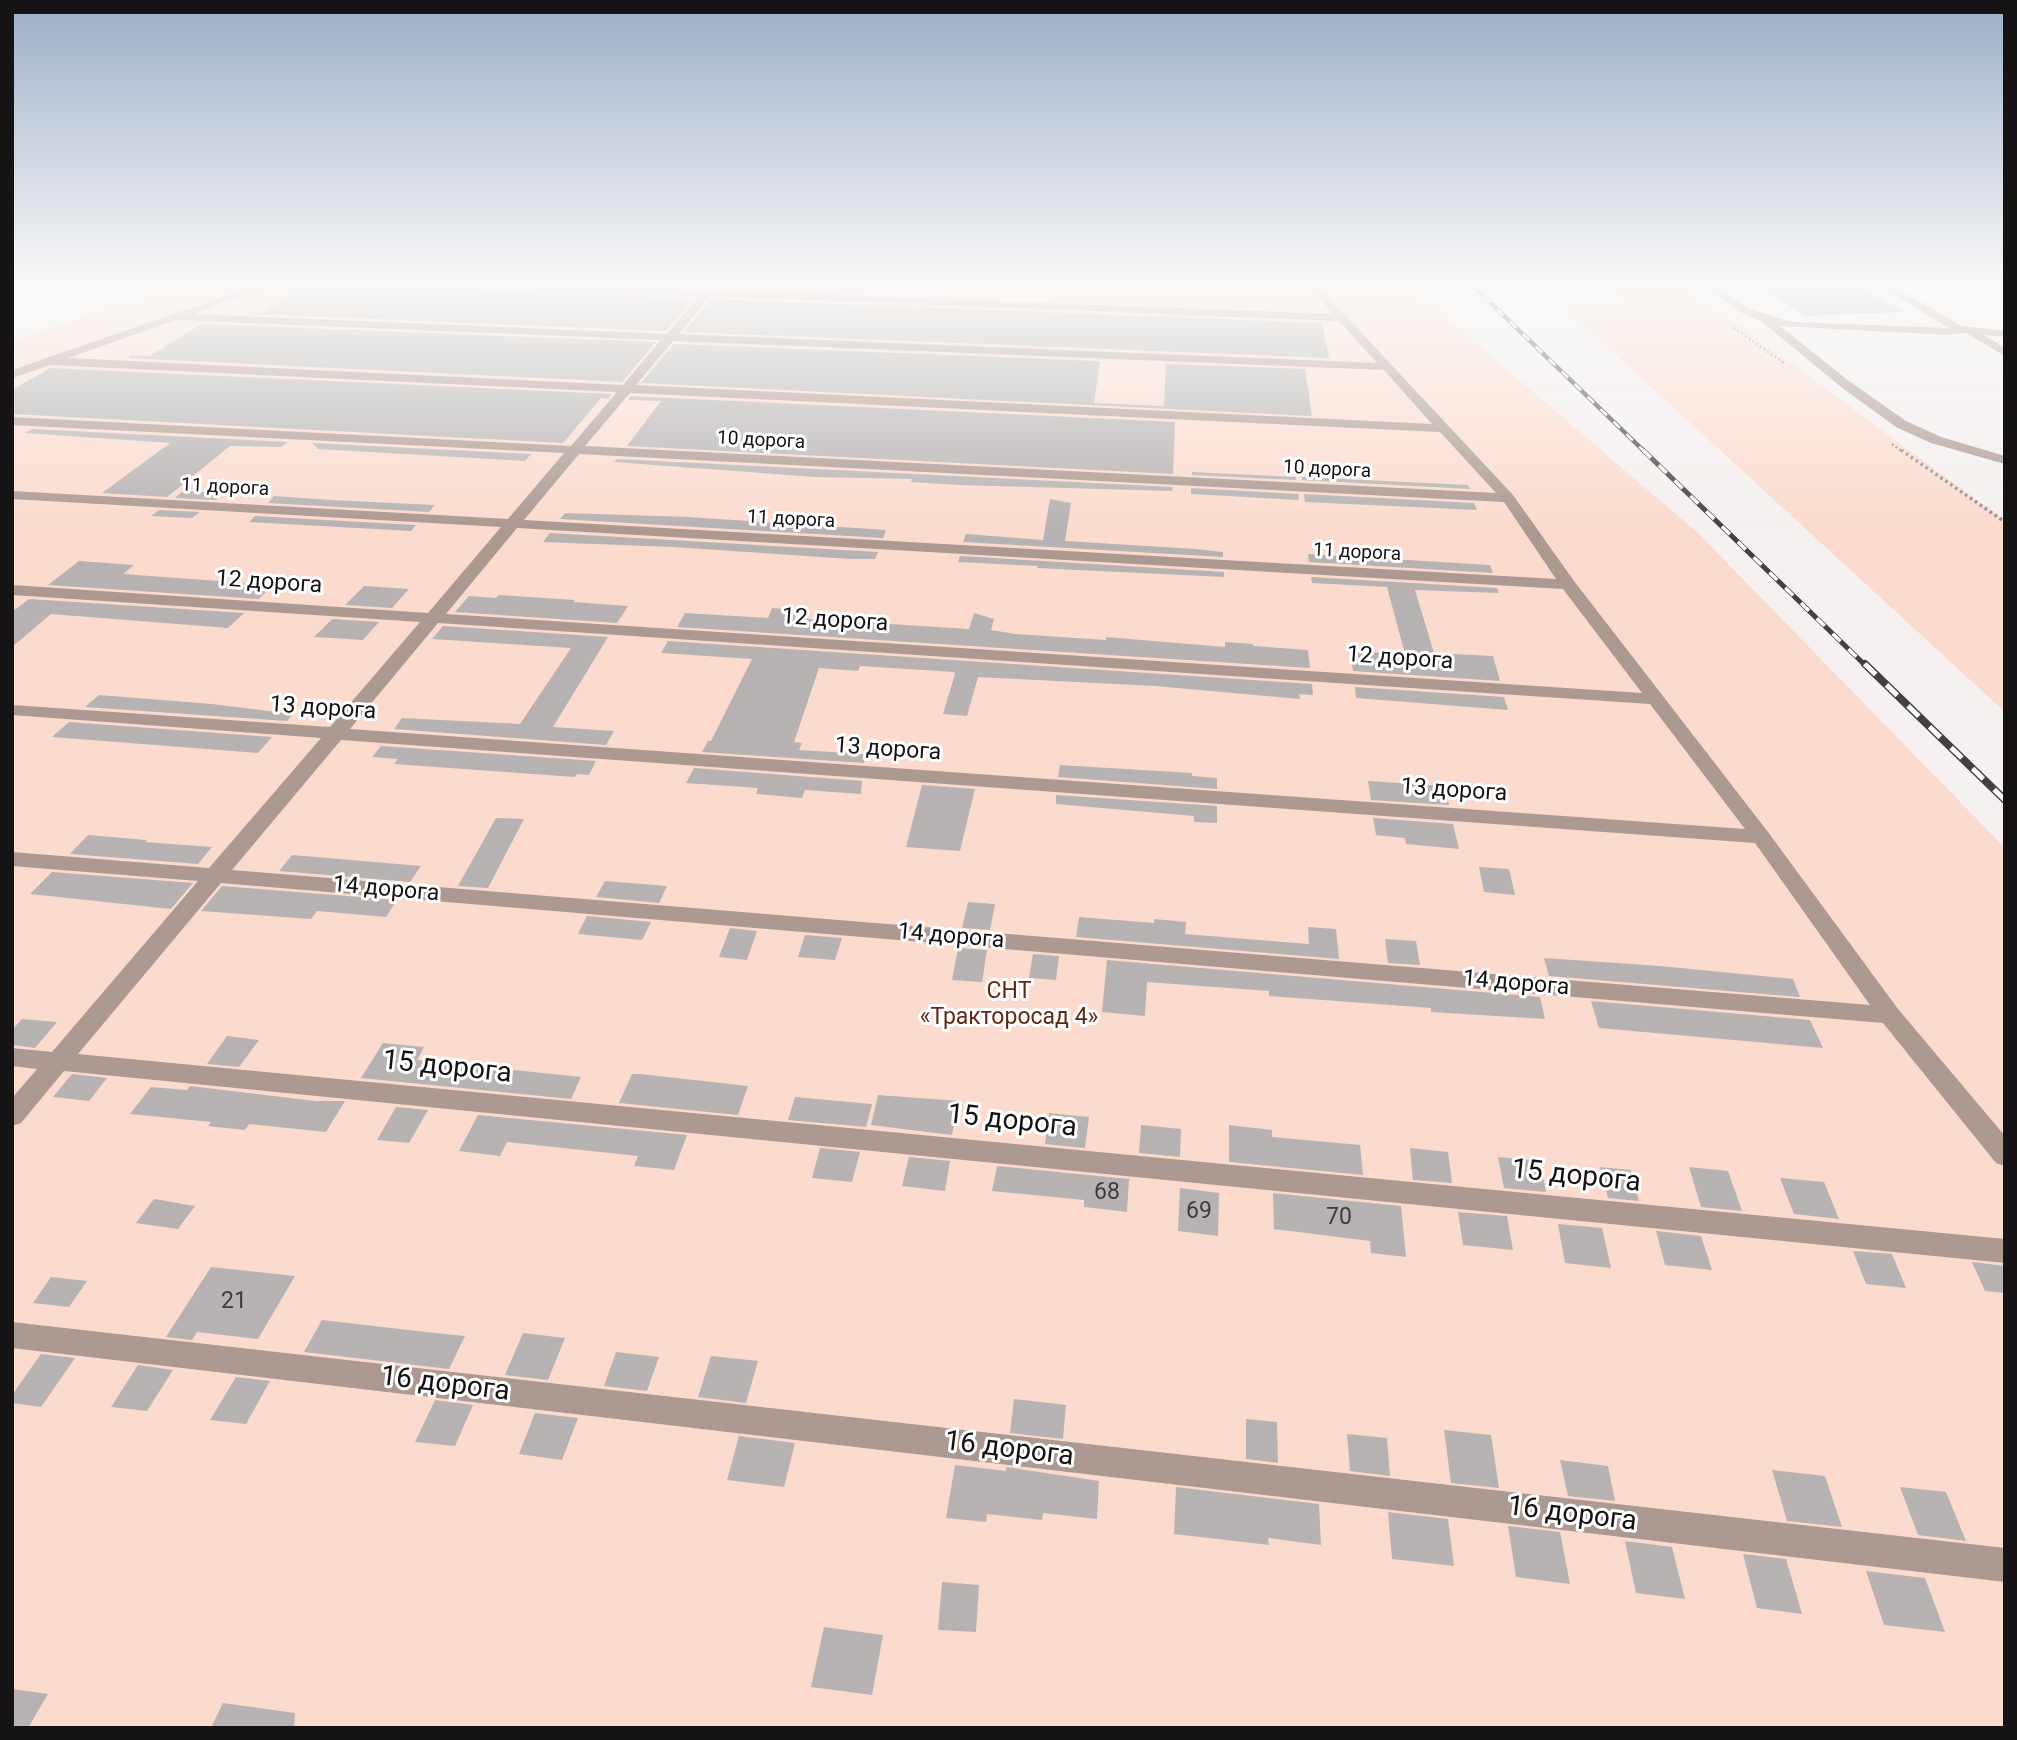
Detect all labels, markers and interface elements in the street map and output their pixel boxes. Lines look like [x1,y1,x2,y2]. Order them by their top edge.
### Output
street label: 10 дорога [716,427,806,455]
street label: 10 дорога [1282,456,1372,484]
street label: 11 дорога [180,474,270,502]
street label: 11 дорога [746,506,836,534]
street label: 11 дорога [1312,539,1402,567]
street label: 12 дорога [215,566,323,600]
street label: 12 дорога [781,604,889,638]
street label: 12 дорога [1346,642,1454,676]
street label: 13 дорога [269,692,377,726]
street label: 13 дорога [834,733,942,767]
street label: 13 дорога [1400,774,1508,808]
street label: 14 дорога [332,872,440,908]
street label: 14 дорога [897,919,1005,955]
street label: 14 дорога [1462,966,1570,1002]
park label: СНТ «Тракторосад 4» [920,978,1098,1032]
street label: 15 дорога [381,1044,513,1092]
street label: 15 дорога [946,1098,1078,1146]
street label: 15 дорога [1510,1153,1642,1201]
house number: 68 [1094,1179,1120,1207]
house number: 69 [1186,1198,1212,1226]
house number: 70 [1326,1204,1352,1232]
house number: 21 [221,1288,247,1316]
street label: 16 дорога [378,1360,512,1410]
street label: 16 дорога [942,1425,1076,1475]
street label: 16 дорога [1505,1490,1639,1540]

